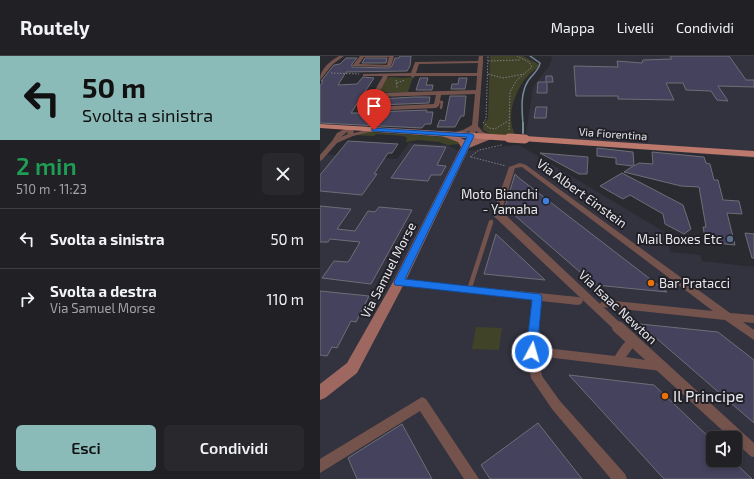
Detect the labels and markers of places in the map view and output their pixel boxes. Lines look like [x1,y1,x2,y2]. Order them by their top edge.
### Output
pin [357,89,391,130]
place label: Moto Bianchi - Yamaha [461,186,538,217]
marker: Moto Bianchi - Yamaha [541,196,551,206]
place label: Mail Boxes Etc [637,231,722,247]
marker: Mail Boxes Etc [725,234,735,244]
place label: Bar Pratacci [659,275,730,291]
marker: Bar Pratacci [646,278,656,288]
place label: Il Principe [673,386,744,405]
marker: Il Principe [660,391,670,401]

